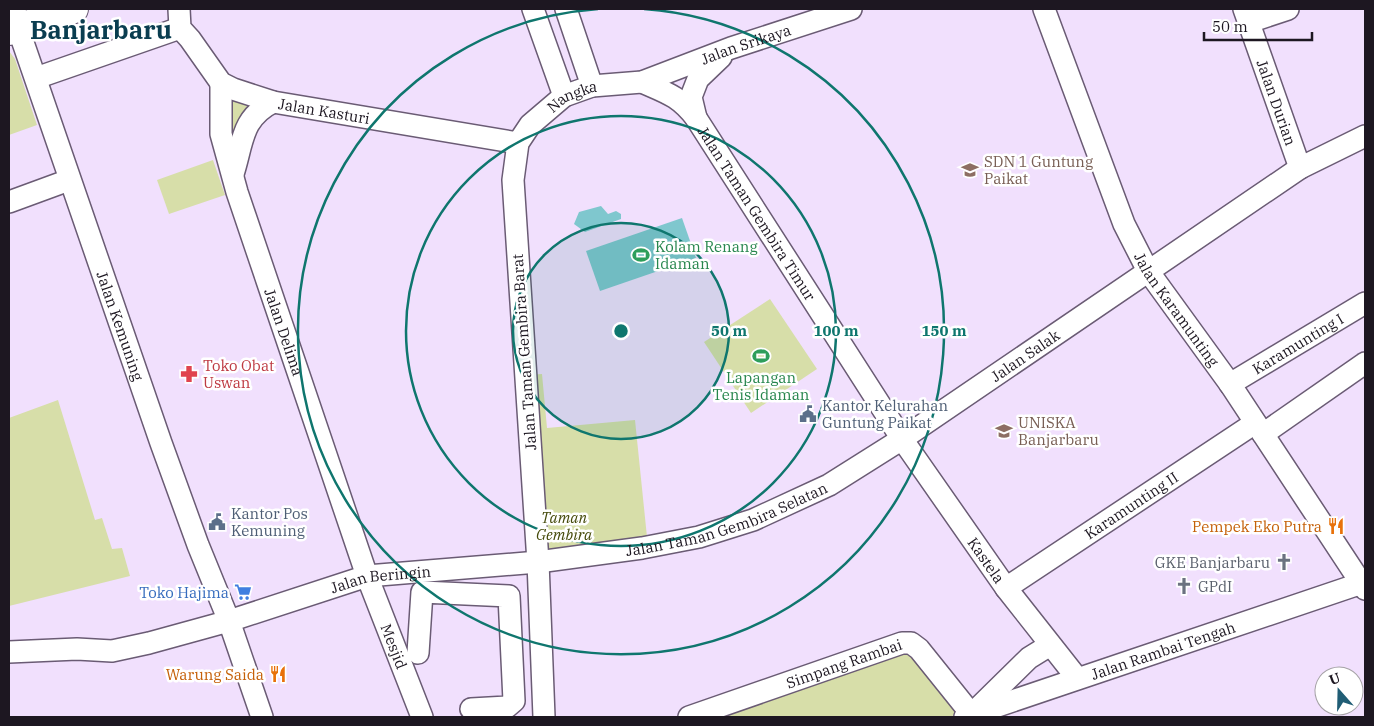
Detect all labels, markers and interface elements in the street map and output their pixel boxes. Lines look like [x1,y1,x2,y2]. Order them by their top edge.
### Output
scale bar [1204,10,1312,42]
district label: Banjarbaru [30,13,172,46]
text: 50 m [1212,17,1248,36]
street label: Jalan Srikaya [698,20,793,68]
street label: Jalan Durian [1253,57,1301,148]
street label: Nangka [543,76,598,116]
street label: Jalan Kasturi [277,94,372,128]
street label: Jalan Taman Gembira Timur [694,122,820,304]
place label: SDN 1 Guntung Paikat [984,152,1093,188]
school or university icon: SDN 1 Guntung Paikat [960,160,980,180]
place label: Kolam Renang Idaman [655,237,758,273]
sports icon: Kolam Renang Idaman [631,245,651,265]
street label: Jalan Karamunting [1131,249,1223,370]
street label: Jalan Taman Gembira Barat [508,253,540,451]
street label: Jalan Kemuning [93,268,148,383]
street label: Jalan Delima [261,286,308,378]
street label: Karamunting I [1249,309,1347,378]
text: 50 m [711,321,747,340]
text: 100 m [813,321,859,340]
text: 150 m [921,321,967,340]
centre of rings [612,322,630,340]
street label: Jalan Salak [987,325,1063,385]
sports icon: Lapangan Tenis Idaman [751,346,771,366]
place label: Toko Obat Uswan [203,356,274,392]
pharmacy icon: Toko Obat Uswan [179,364,199,384]
place label: Lapangan Tenis Idaman [713,368,810,404]
place label: Kantor Kelurahan Guntung Paikat [822,396,948,432]
public building icon: Kantor Kelurahan Guntung Paikat [798,404,818,424]
place label: UNISKA Banjarbaru [1018,413,1099,449]
school or university icon: UNISKA Banjarbaru [994,421,1014,441]
street label: Karamunting II [1081,467,1181,543]
street label: Jalan Taman Gembira Selatan [625,478,830,560]
place label: Kantor Pos Kemuning [231,504,308,540]
park label: Taman Gembira [536,508,593,544]
public building icon: Kantor Pos Kemuning [207,512,227,532]
restaurant icon: Pempek Eko Putra [1326,516,1346,536]
place label: Pempek Eko Putra [1192,517,1322,536]
street label: Kastela [964,533,1009,587]
church icon: GKE Banjarbaru [1274,552,1294,572]
place label: GKE Banjarbaru [1155,553,1270,572]
street label: Jalan Beringin [328,561,432,597]
church icon: GPdI [1174,576,1194,596]
place label: GPdI [1198,577,1232,596]
supermarket icon: Toko Hajima [233,582,253,602]
place label: Toko Hajima [139,583,229,602]
street label: Jalan Rambai Tengah [1088,617,1238,683]
street label: Mesjid [377,621,412,672]
street label: Simpang Rambai [783,634,905,692]
restaurant icon: Warung Saida [268,664,288,684]
place label: Warung Saida [166,665,264,684]
north arrow [1314,666,1364,716]
text: U [1326,668,1343,689]

